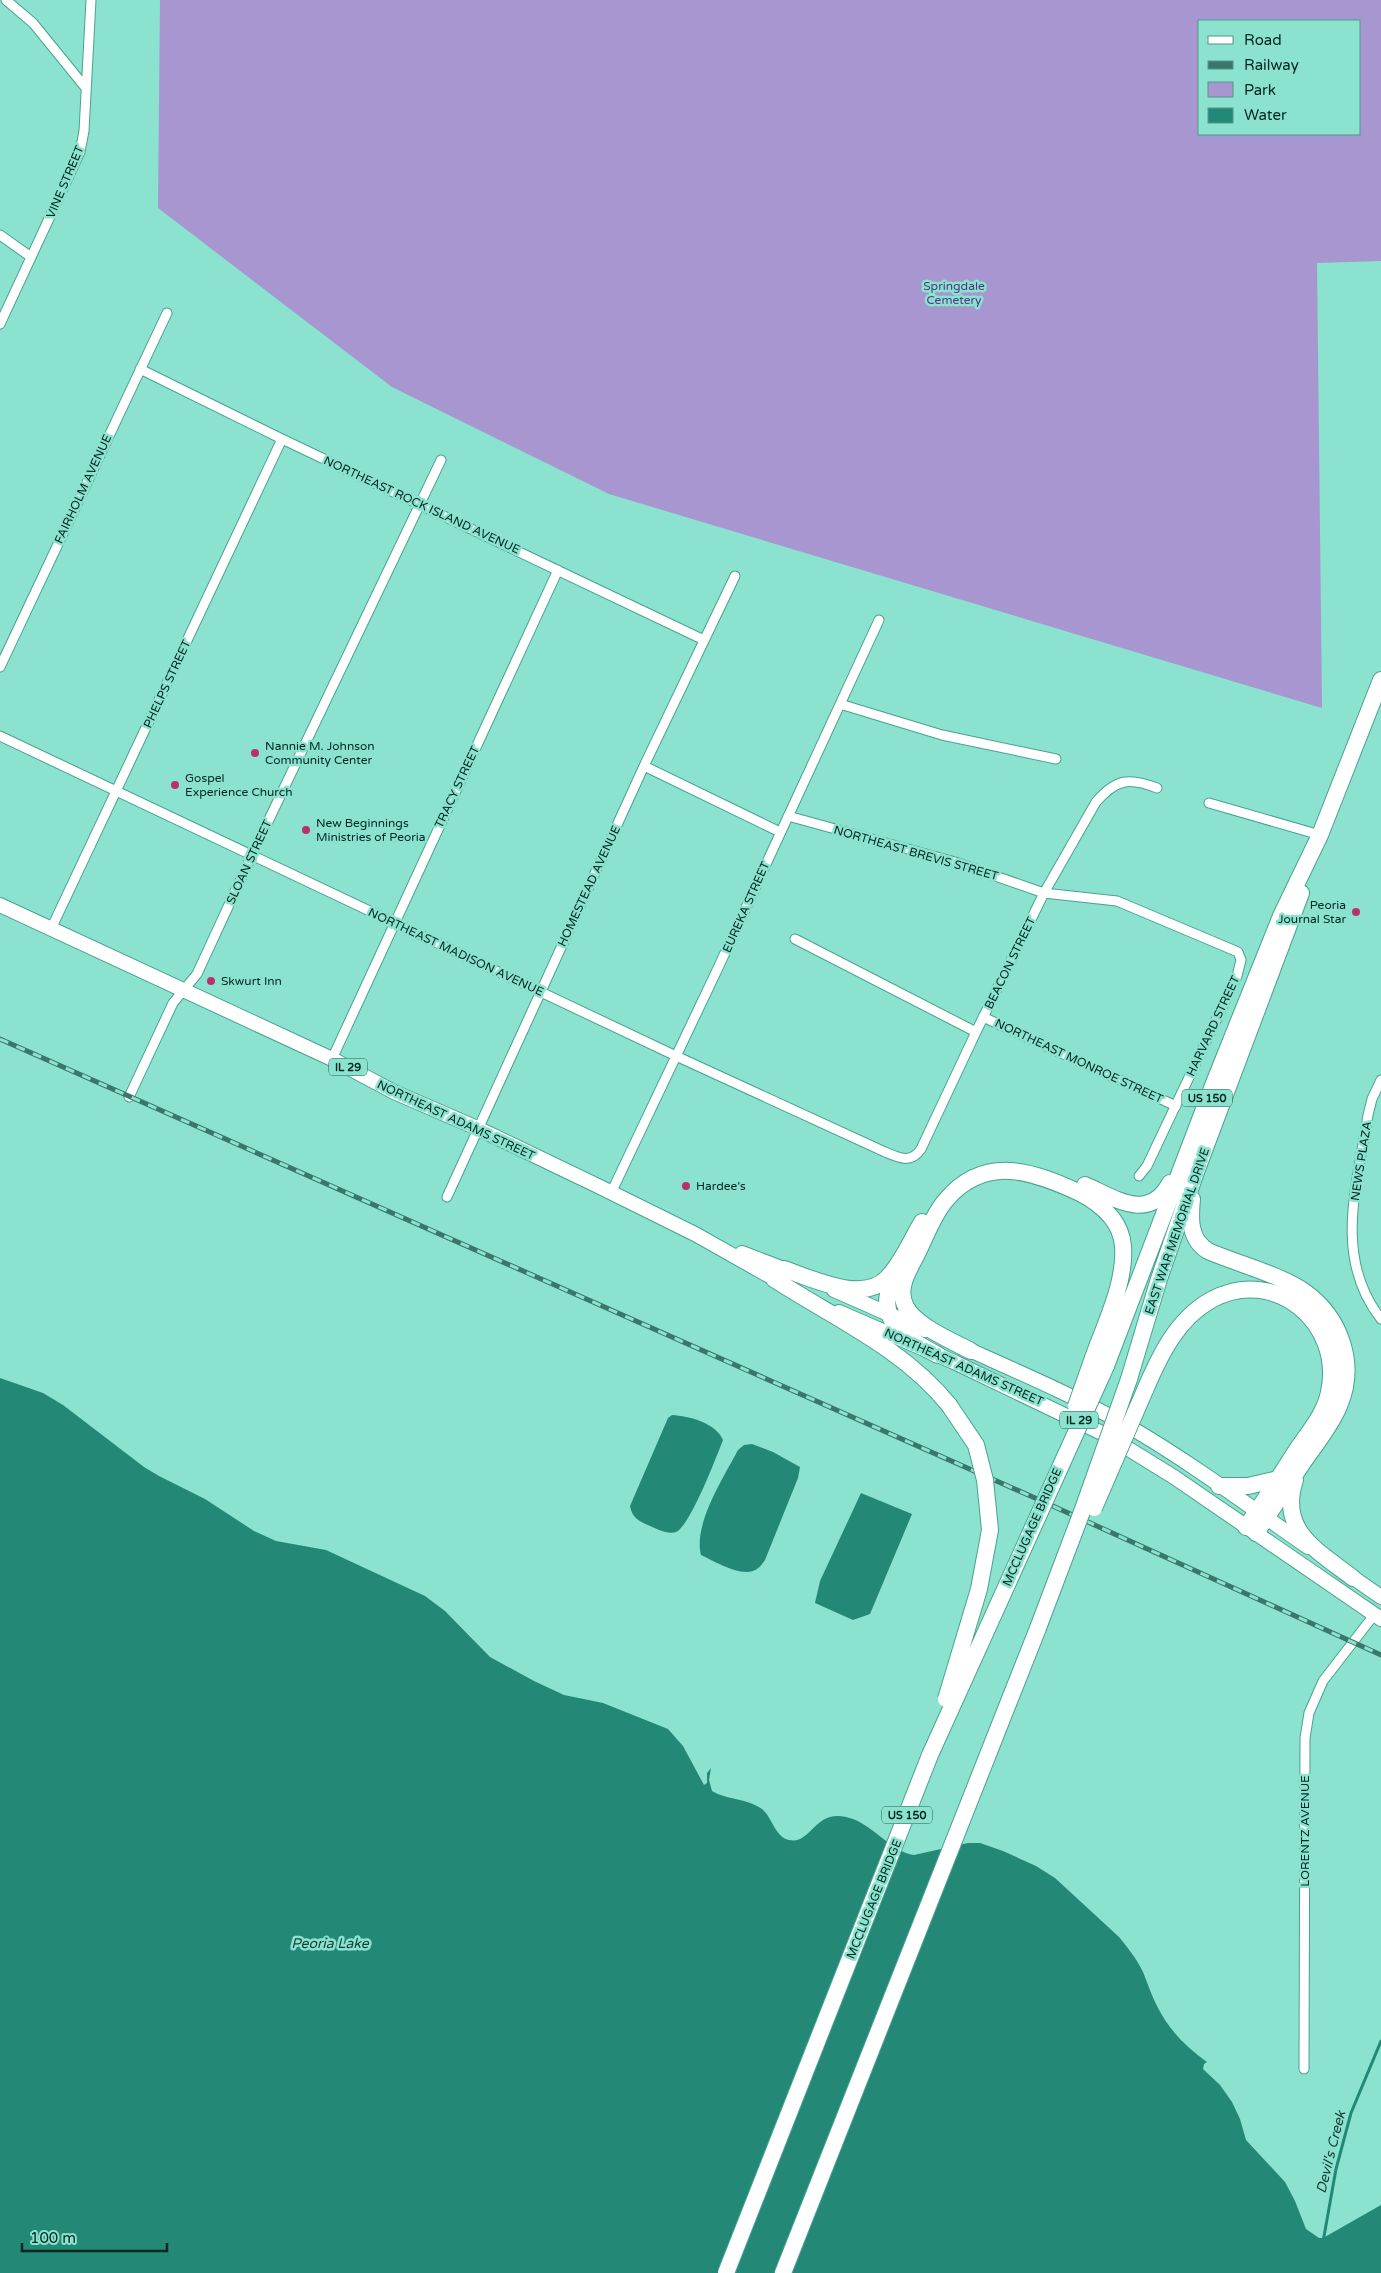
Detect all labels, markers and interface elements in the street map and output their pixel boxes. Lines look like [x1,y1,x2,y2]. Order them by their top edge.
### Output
legend [1198,20,1361,135]
text: Road [1244,31,1282,49]
text: Railway [1244,56,1299,74]
text: Park [1244,81,1276,99]
text: Water [1244,106,1287,124]
street label: VINE STREET [43,143,87,220]
park label: Springdale Cemetery [923,279,985,307]
street label: FAIRHOLM AVENUE [52,432,115,546]
street label: NORTHEAST ROCK ISLAND AVENUE [322,453,523,557]
street label: PHELPS STREET [140,637,194,730]
place label: Nannie M. Johnson Community Center [265,739,375,767]
street label: TRACY STREET [432,743,482,830]
marker: Nannie M. Johnson Community Center [249,747,261,759]
place label: Gospel Experience Church [185,771,293,799]
marker: Gospel Experience Church [169,779,181,791]
place label: New Beginnings Ministries of Peoria [316,816,426,844]
street label: SLOAN STREET [223,817,275,906]
street label: HOMESTEAD AVENUE [555,823,623,949]
street label: NORTHEAST BREVIS STREET [832,823,1001,883]
marker: New Beginnings Ministries of Peoria [300,824,312,836]
street label: EUREKA STREET [720,859,773,955]
place label: Peoria Journal Star [1278,898,1346,926]
street label: NORTHEAST MADISON AVENUE [366,905,546,999]
marker: Peoria Journal Star [1350,906,1362,918]
street label: BEACON STREET [982,914,1039,1011]
street label: HARVARD STREET [1184,973,1243,1079]
place label: Skwurt Inn [221,974,282,988]
marker: Skwurt Inn [205,975,217,987]
street label: NORTHEAST MONROE STREET [993,1016,1166,1106]
road number: IL 29 [329,1058,367,1076]
street label: NORTHEAST ADAMS STREET [375,1077,538,1163]
road number: US 150 [1182,1090,1232,1106]
street label: NEWS PLAZA [1348,1120,1374,1202]
street label: EAST WAR MEMORIAL DRIVE [1142,1146,1212,1316]
place label: Hardee's [696,1179,746,1193]
marker: Hardee's [680,1180,692,1192]
street label: NORTHEAST ADAMS STREET [882,1326,1046,1409]
road number: IL 29 [1060,1412,1098,1428]
street label: MCCLUGAGE BRIDGE [1000,1466,1064,1588]
street label: LORENTZ AVENUE [1298,1775,1312,1887]
road number: US 150 [882,1806,932,1824]
street label: MCCLUGAGE BRIDGE [844,1837,905,1961]
water label: Peoria Lake [291,1935,370,1952]
water label: Devil's Creek [1313,2108,1350,2195]
scale bar [22,2220,168,2252]
text: 100 m [30,2229,76,2247]

